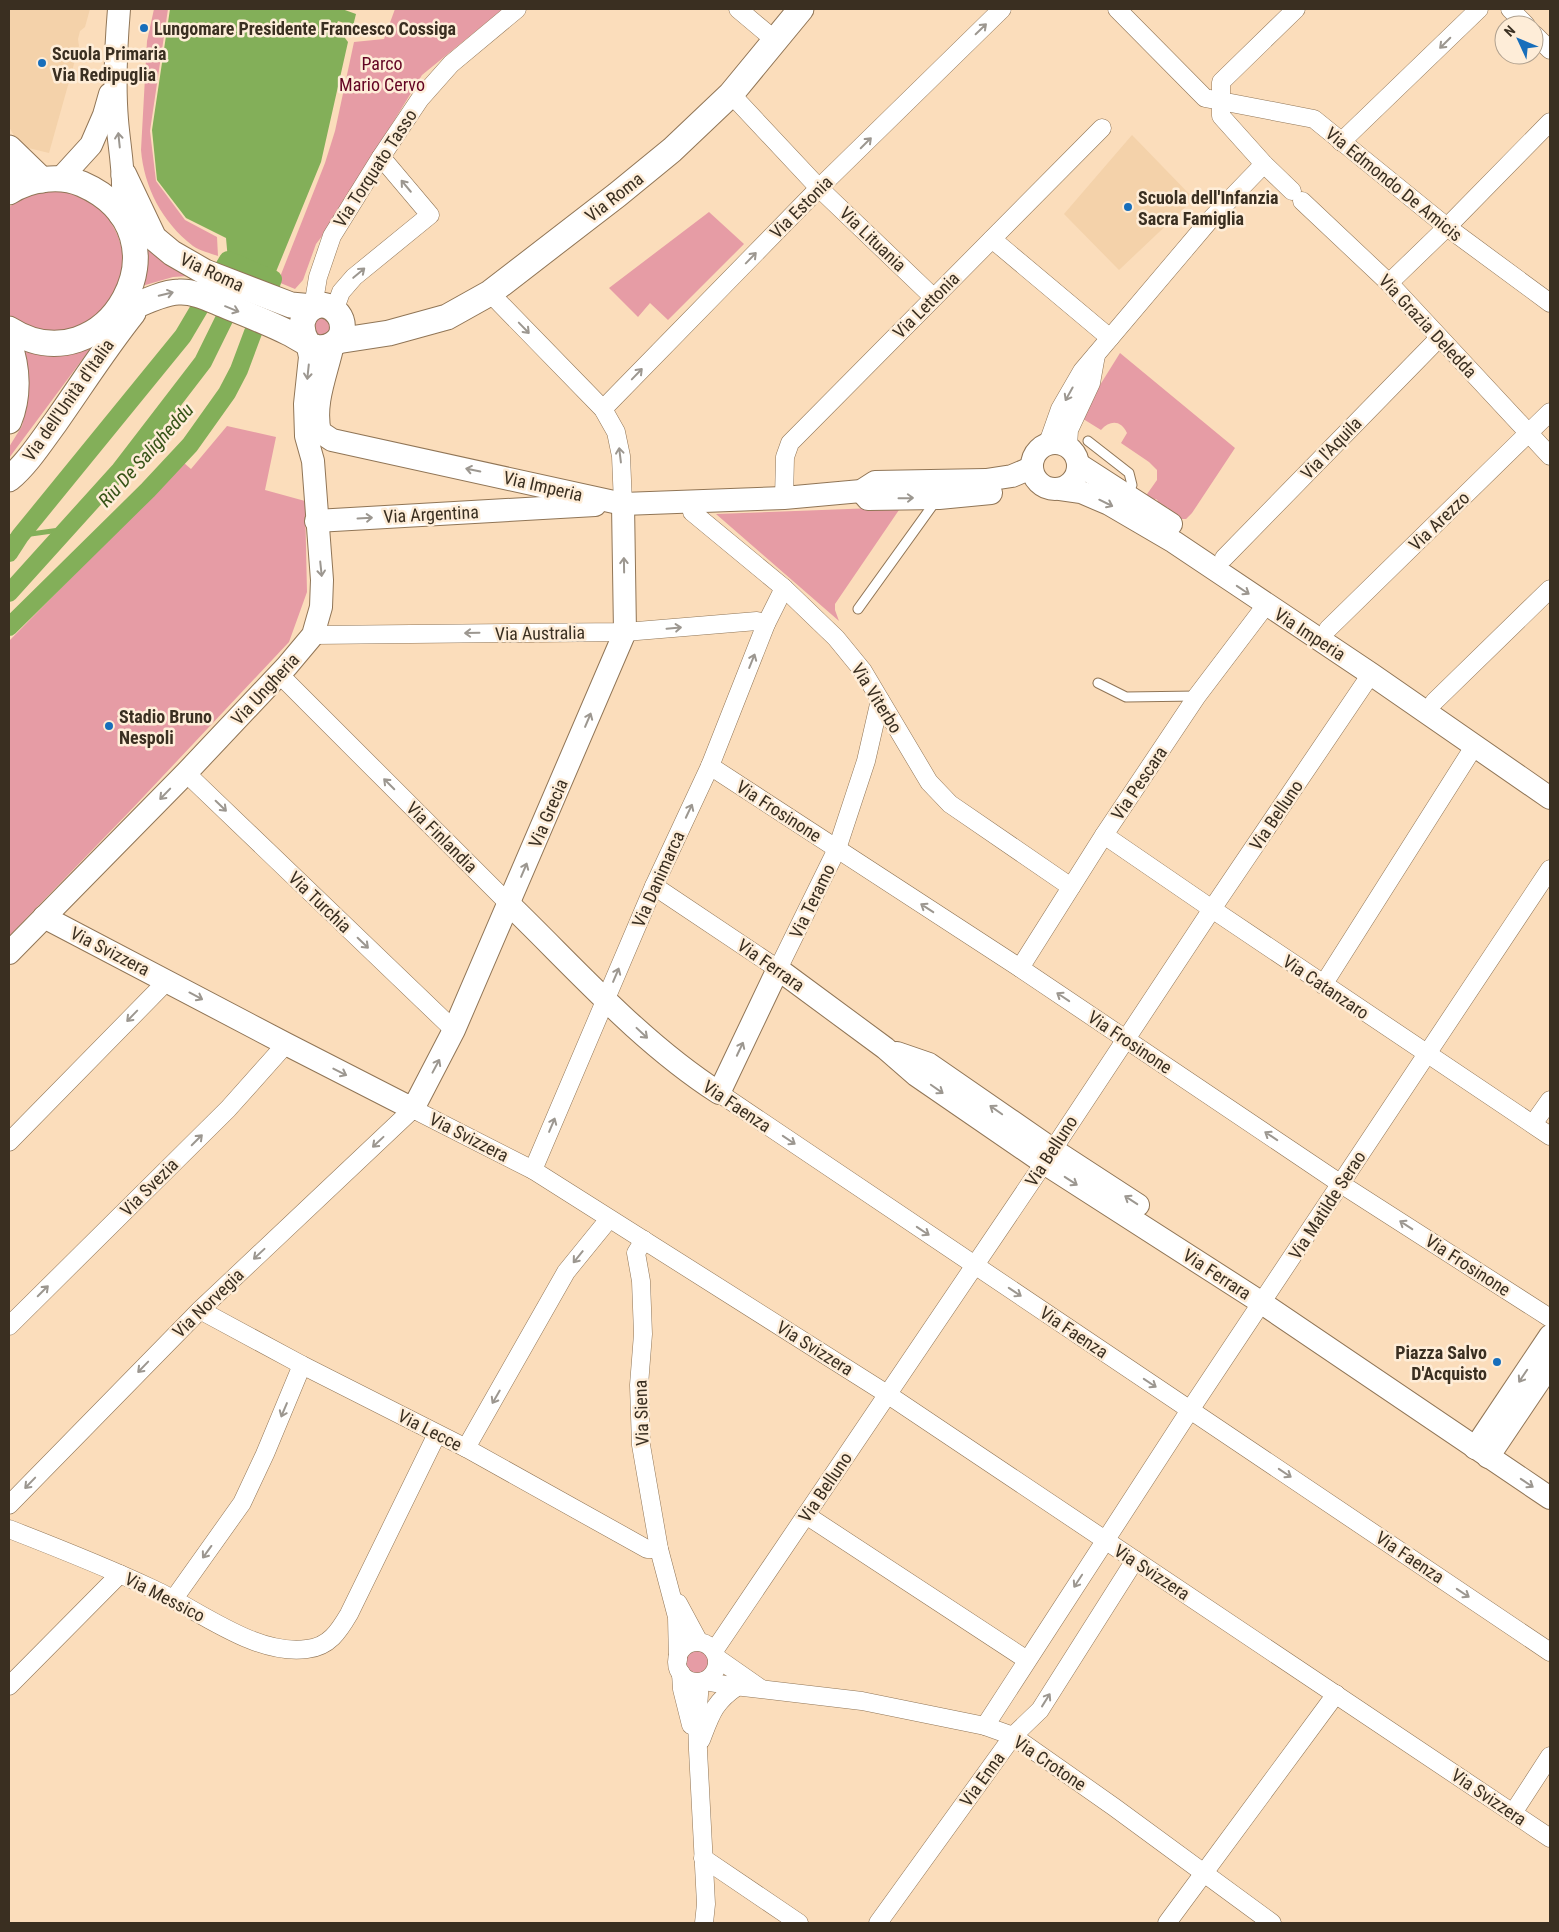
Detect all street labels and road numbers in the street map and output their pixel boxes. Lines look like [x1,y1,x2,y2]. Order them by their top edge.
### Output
street label: Via Torquato Tasso [329,105,421,231]
street label: Via Edmondo De Amicis [1321,122,1467,246]
street label: Via Roma [581,168,647,226]
street label: Via Estonia [765,171,837,243]
street label: Via Lituania [836,202,910,276]
street label: Via Roma [177,248,247,296]
street label: Via Lettonia [889,268,963,342]
street label: Via Grazia Deledda [1375,270,1481,382]
street label: Via dell'Unità d'Italia [18,335,118,465]
street label: Via l'Aquila [1296,413,1366,483]
street label: Via Imperia [501,467,585,505]
street label: Via Arezzo [1404,487,1474,555]
street label: Via Argentina [383,501,479,527]
street label: Via Imperia [1270,603,1350,665]
street label: Via Australia [495,622,585,644]
street label: Via Ungheria [227,649,303,729]
street label: Via Viterbo [847,659,907,737]
street label: Via Pescara [1107,742,1171,824]
street label: Via Grecia [524,776,572,850]
street label: Via Frosinone [733,776,825,846]
street label: Via Belluno [1245,776,1307,854]
street label: Via Finlandia [402,797,482,877]
street label: Via Danimarca [627,828,689,930]
street label: Via Teramo [785,860,839,942]
street label: Via Turchia [284,867,356,937]
street label: Via Svizzera [67,922,153,980]
street label: Via Ferrara [733,934,809,996]
street label: Via Catanzaro [1279,951,1373,1023]
street label: Via Frosinone [1084,1006,1176,1078]
street label: Via Faenza [699,1076,775,1136]
street label: Via Svizzera [426,1108,512,1166]
street label: Via Belluno [1020,1112,1082,1190]
street label: Via Matilde Serao [1284,1147,1370,1263]
street label: Via Svezia [116,1154,182,1220]
street label: Via Frosinone [1422,1230,1514,1300]
street label: Via Ferrara [1179,1244,1255,1304]
street label: Via Norvegia [168,1264,248,1342]
street label: Via Faenza [1036,1302,1112,1362]
street label: Via Svizzera [773,1316,857,1380]
street label: Via Siena [629,1380,653,1446]
street label: Via Lecce [394,1405,466,1455]
street label: Via Belluno [794,1448,856,1526]
street label: Via Faenza [1372,1527,1448,1587]
street label: Via Svizzera [1110,1540,1194,1604]
street label: Via Messico [122,1568,208,1626]
street label: Via Crotone [1010,1731,1090,1795]
street label: Via Enna [955,1748,1009,1810]
street label: Via Svizzera [1447,1764,1531,1830]

